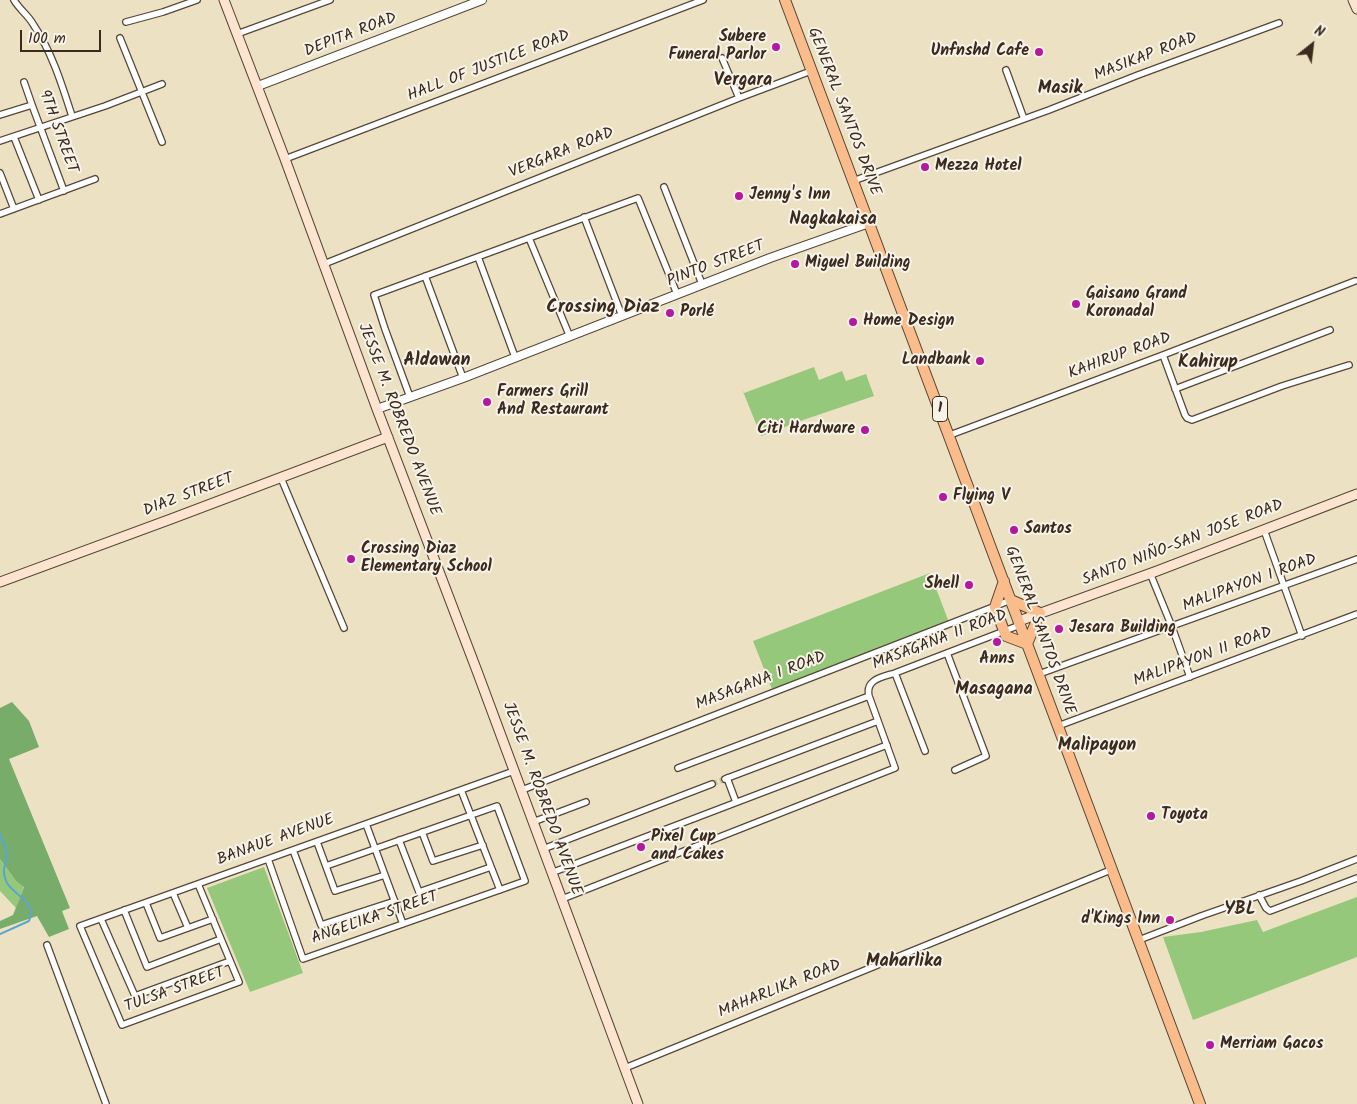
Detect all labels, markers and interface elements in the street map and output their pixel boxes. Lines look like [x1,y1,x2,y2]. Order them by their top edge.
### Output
street label: DEPITA ROAD [302,10,400,62]
scale bar [22,20,104,52]
north arrow [1287,20,1337,70]
text: N [1310,20,1328,44]
street label: GENERAL SANTOS DRIVE [802,25,884,199]
text: 100 m [28,27,66,51]
street label: HALL OF JUSTICE ROAD [405,27,573,107]
place label: Subere Funeral Parlor [668,28,766,66]
street label: MASIKAP ROAD [1092,29,1200,87]
marker: Subere Funeral Parlor [770,41,782,53]
place label: Unfnshd Cafe [931,42,1029,62]
marker: Unfnshd Cafe [1033,46,1045,58]
district label: Vergara [714,71,772,93]
district label: Masik [1038,79,1082,101]
street label: 9TH STREET [33,88,81,176]
street label: VERGARA ROAD [507,124,617,184]
place label: Mezza Hotel [935,157,1022,177]
marker: Mezza Hotel [919,161,931,173]
place label: Jenny's Inn [749,186,830,206]
marker: Jenny's Inn [733,190,745,202]
district label: Nagkakaisa [789,210,877,232]
street label: PINTO STREET [665,238,767,292]
place label: Miguel Building [805,254,910,274]
marker: Miguel Building [789,258,801,270]
place label: Gaisano Grand Koronadal [1086,285,1187,323]
district label: Crossing Diaz [546,298,660,320]
marker: Gaisano Grand Koronadal [1070,298,1082,310]
place label: Porlé [680,303,713,323]
marker: Porlé [664,307,676,319]
place label: Home Design [863,312,954,332]
marker: Home Design [847,316,859,328]
street label: JESSE M. ROBREDO AVENUE [352,321,444,519]
street label: KAHIRUP ROAD [1066,329,1174,385]
district label: Aldawan [404,351,470,373]
place label: Landbank [902,351,970,371]
district label: Kahirup [1178,353,1238,375]
marker: Landbank [974,355,986,367]
place label: Farmers Grill And Restaurant [497,383,609,421]
marker: Farmers Grill And Restaurant [481,396,493,408]
road number: 1 [932,396,948,422]
place label: Citi Hardware [757,420,855,440]
marker: Citi Hardware [859,424,871,436]
street label: DIAZ STREET [141,470,237,522]
place label: Flying V [953,487,1010,507]
marker: Flying V [937,491,949,503]
street label: SANTO NIÑO-SAN JOSE ROAD [1080,497,1286,591]
place label: Santos [1024,520,1072,540]
marker: Santos [1008,524,1020,536]
place label: Crossing Diaz Elementary School [361,540,492,578]
street label: GENERAL SANTOS DRIVE [999,544,1079,718]
street label: MALIPAYON I ROAD [1180,551,1320,617]
marker: Crossing Diaz Elementary School [345,553,357,565]
place label: Shell [925,575,959,595]
marker: Shell [963,579,975,591]
street label: MASAGANA II ROAD [870,606,1010,676]
place label: Jesara Building [1069,619,1176,639]
marker: Jesara Building [1053,623,1065,635]
street label: MALIPAYON II ROAD [1131,624,1275,692]
marker: Anns [991,636,1003,648]
street label: MASAGANA I ROAD [693,648,829,716]
place label: Anns [979,650,1015,670]
district label: Masagana [955,680,1033,702]
street label: JESSE M. ROBREDO AVENUE [497,700,585,898]
district label: Malipayon [1058,736,1136,758]
place label: Toyota [1161,806,1208,826]
marker: Toyota [1145,810,1157,822]
street label: BANAUE AVENUE [215,811,337,871]
place label: Pixel Cup and Cakes [651,828,724,866]
marker: Pixel Cup and Cakes [635,841,647,853]
street label: ANGELIKA STREET [309,888,441,950]
district label: YBL [1224,900,1256,922]
place label: d'Kings Inn [1081,910,1160,930]
marker: d'Kings Inn [1164,914,1176,926]
district label: Maharlika [866,952,942,974]
street label: MAHARLIKA ROAD [716,957,844,1023]
street label: TULSA STREET [122,964,228,1018]
place label: Merriam Gacos [1220,1035,1323,1055]
marker: Merriam Gacos [1204,1039,1216,1051]

